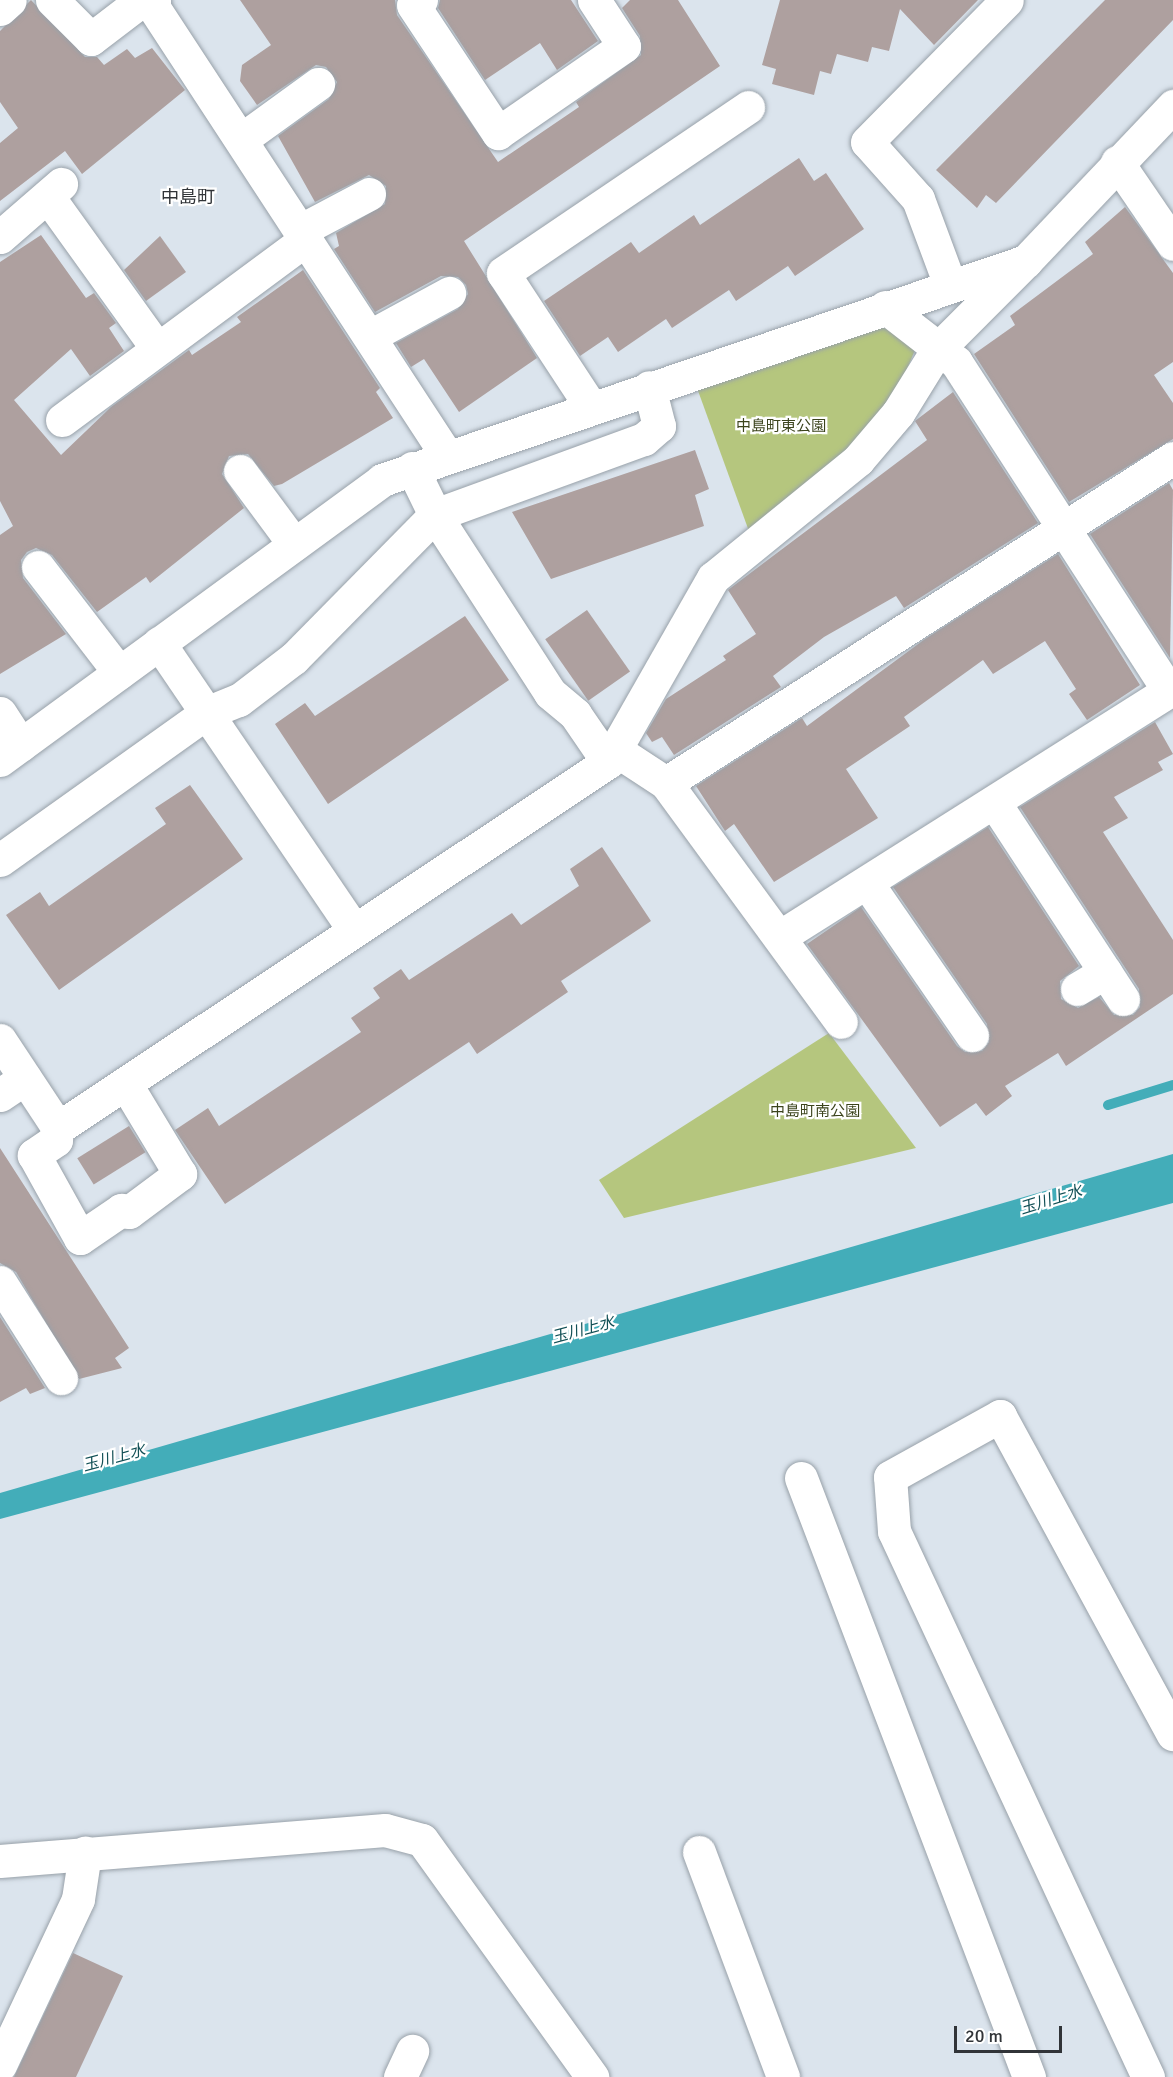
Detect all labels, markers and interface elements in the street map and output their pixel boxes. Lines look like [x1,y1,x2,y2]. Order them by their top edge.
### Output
district label: 中島町 [161,186,215,208]
park label: 中島町東公園 [736,418,826,436]
park label: 中島町南公園 [770,1103,860,1121]
water label: 玉川上水 [1018,1181,1084,1219]
water label: 玉川上水 [550,1312,616,1348]
water label: 玉川上水 [81,1440,147,1476]
scale bar [957,2014,1065,2052]
text: 20 m [965,2025,1003,2047]

